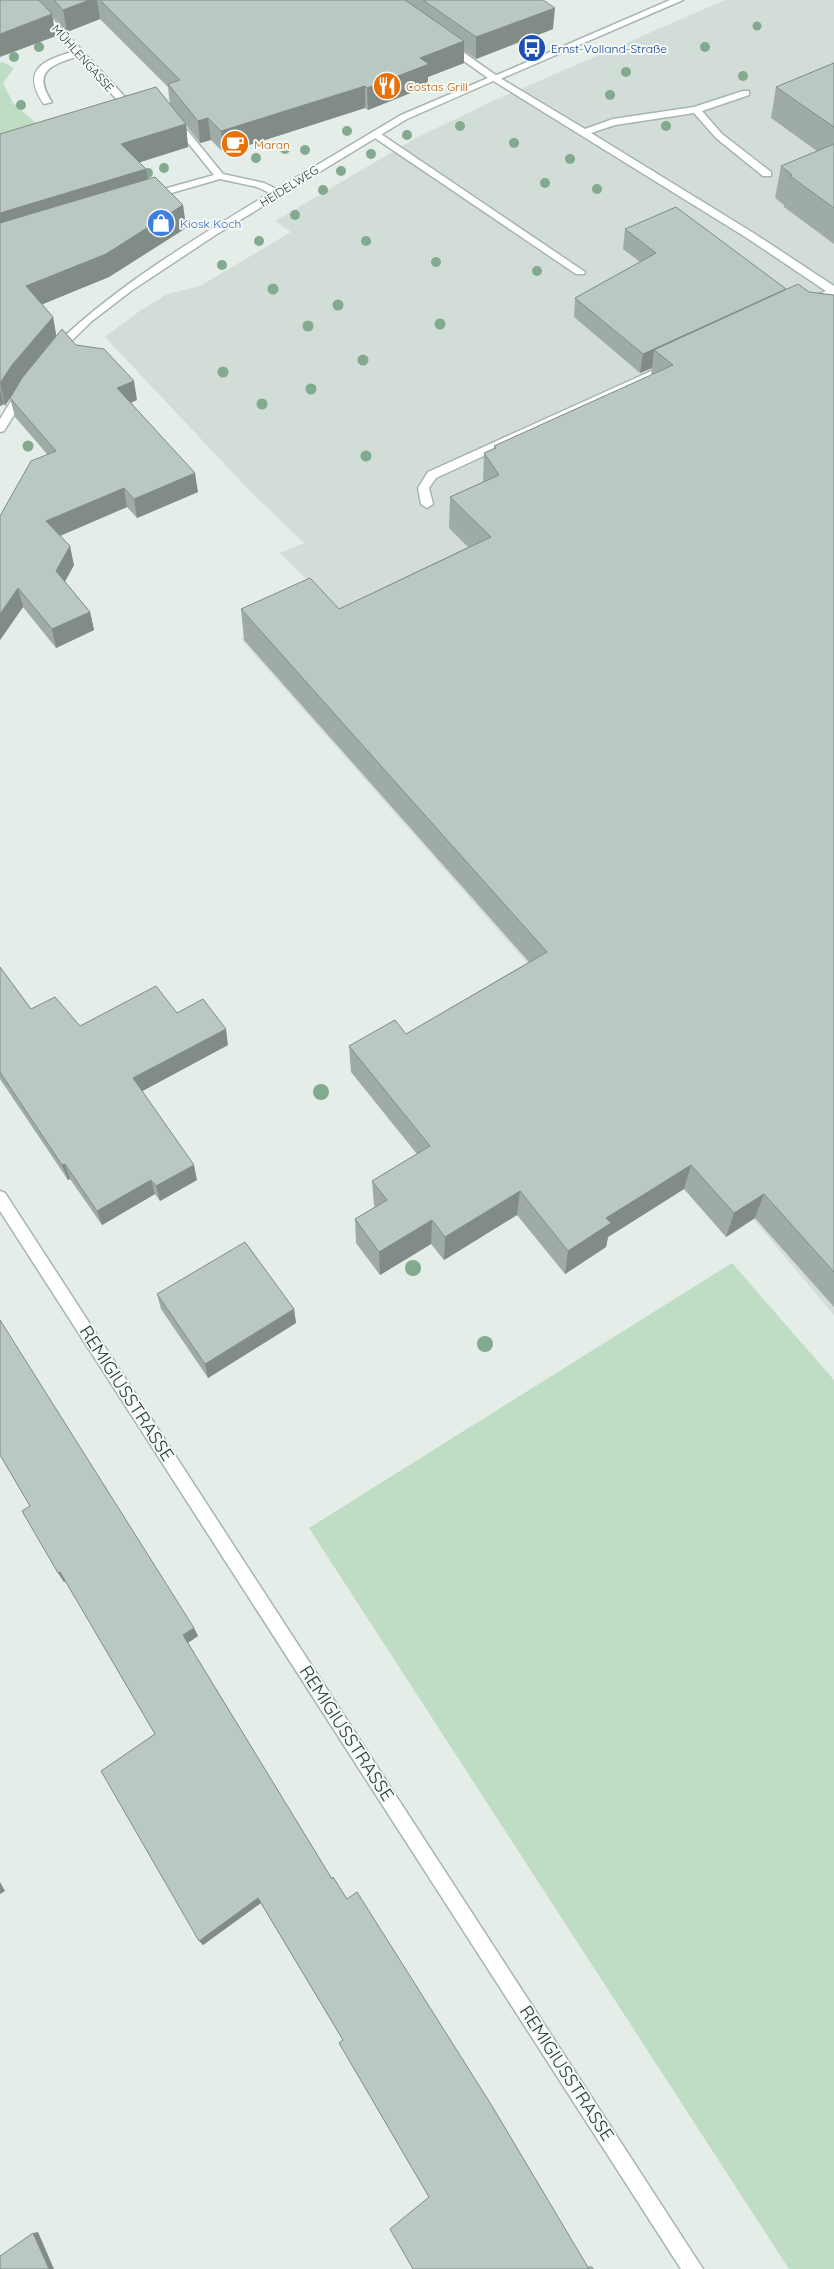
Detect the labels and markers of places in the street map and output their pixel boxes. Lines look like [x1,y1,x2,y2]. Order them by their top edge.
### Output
bus stop icon: Ernst-Volland-Straße [517,33,547,63]
place label: Ernst-Volland-Straße [551,41,667,56]
restaurant icon: Costas Grill [372,71,402,101]
place label: Costas Grill [406,79,468,94]
cafe icon: Maran [220,129,250,159]
place label: Maran [254,137,290,152]
shop icon: Kiosk Koch [146,208,176,238]
place label: Kiosk Koch [180,216,241,231]

